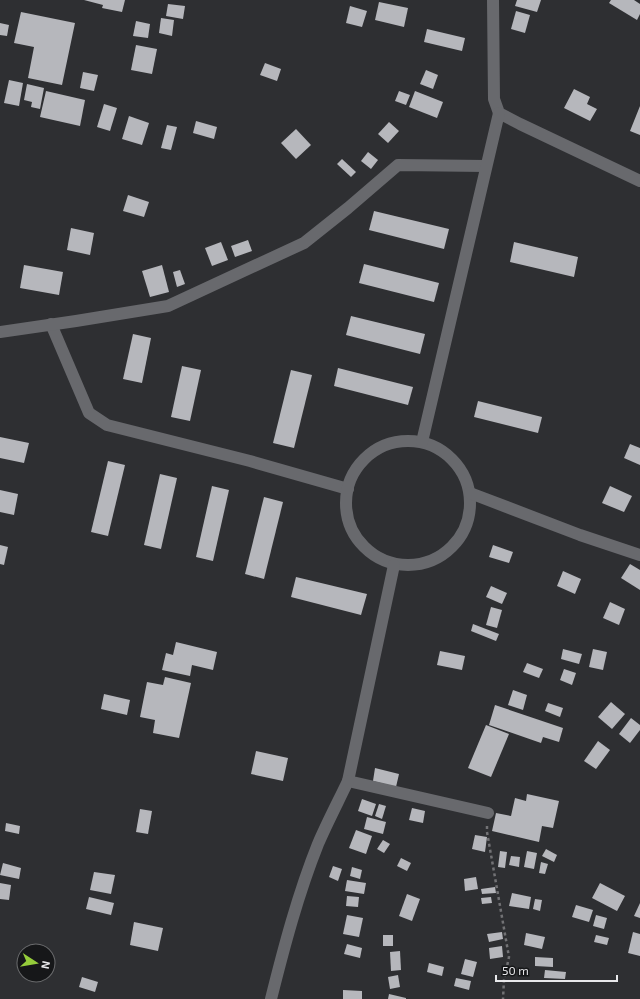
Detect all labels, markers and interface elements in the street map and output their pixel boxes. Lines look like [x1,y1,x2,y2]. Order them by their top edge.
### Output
north arrow [16,943,56,983]
scale bar [496,957,617,983]
text: N [39,960,53,970]
text: 50 m [502,963,529,977]

